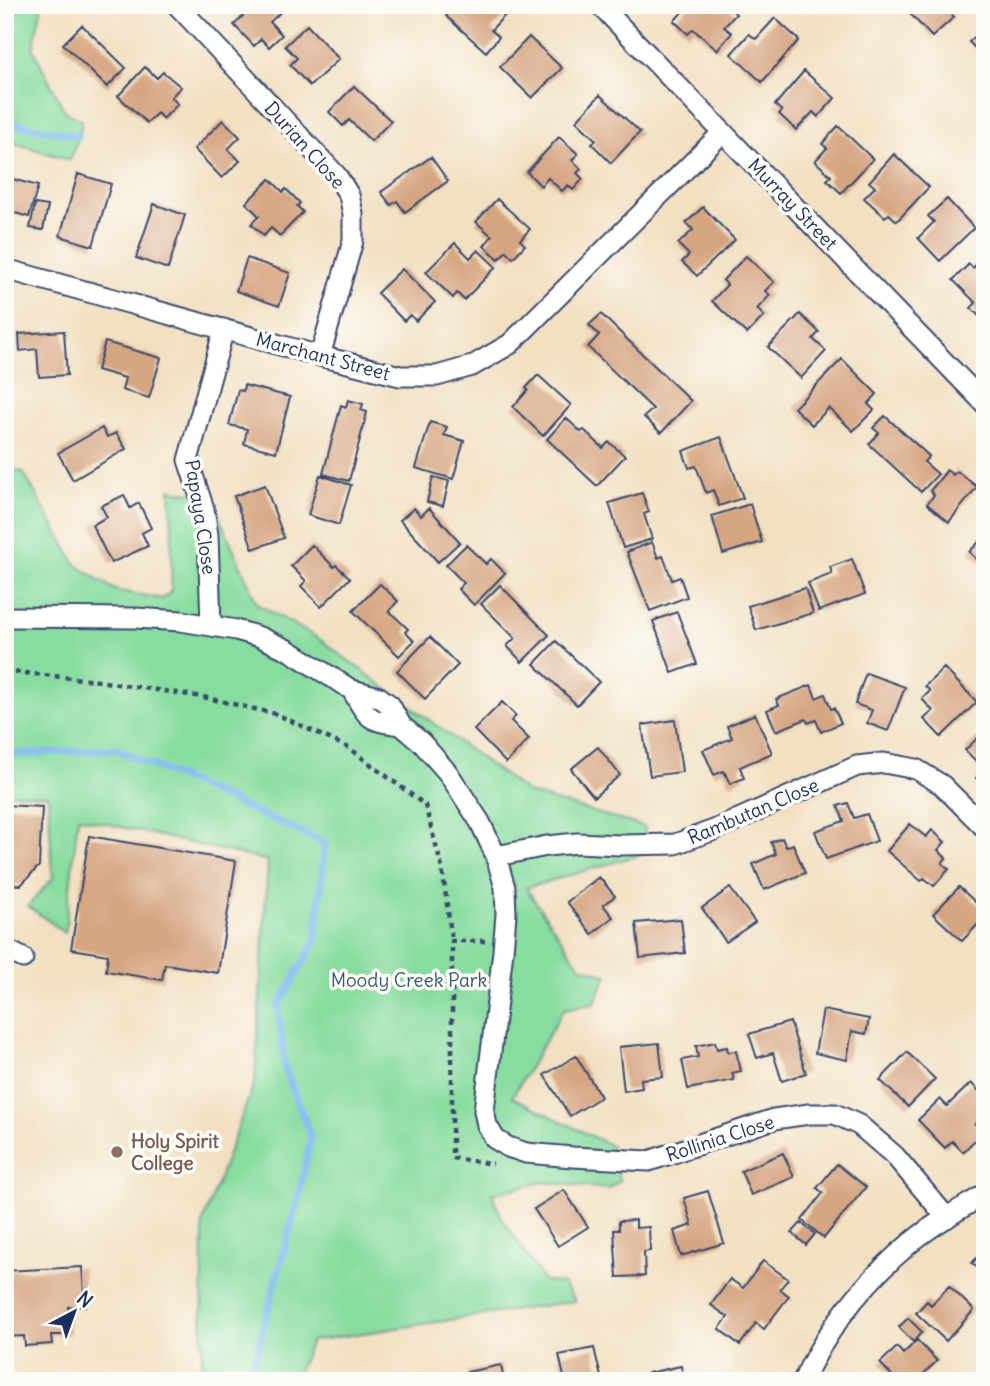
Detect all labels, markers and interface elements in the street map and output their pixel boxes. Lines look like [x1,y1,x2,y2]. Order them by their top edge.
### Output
street label: Durian Close [260,96,350,194]
street label: Murray Street [743,153,843,255]
street label: Marchant Street [253,327,393,385]
street label: Papaya Close [180,458,222,576]
street label: Rambutan Close [684,773,822,849]
park label: Moody Creek Park [331,968,488,992]
street label: Rollinia Close [663,1109,777,1167]
place label: Holy Spirit College [131,1129,220,1175]
marker: Holy Spirit College [109,1144,125,1160]
north arrow [38,1278,108,1348]
text: N [72,1286,98,1313]

